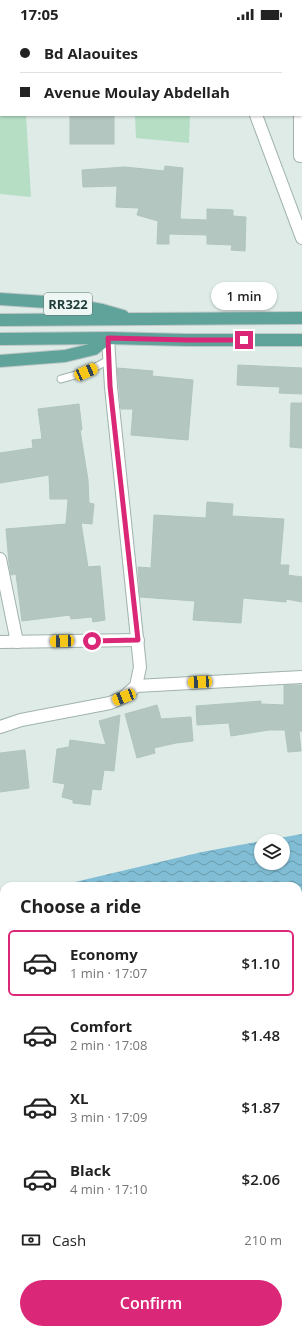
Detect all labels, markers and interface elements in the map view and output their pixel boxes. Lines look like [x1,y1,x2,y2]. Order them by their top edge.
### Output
text: 17:05 [20,4,59,24]
text: Bd Alaouites [44,43,138,63]
text: Avenue Moulay Abdellah [44,82,230,102]
callout: 1 min [211,282,277,310]
text: 1 min [226,287,262,305]
road number: RR322 [44,293,92,315]
route end [235,331,253,349]
car [73,362,99,382]
route start [83,632,101,650]
car [50,635,74,647]
car [188,675,212,689]
car [111,687,137,707]
map controls [254,834,290,870]
button: layers [254,834,290,870]
text: Choose a ride [20,894,141,918]
text: Economy [70,944,138,964]
icon: car [22,945,58,981]
text: $1.10 [242,953,280,973]
text: 1 min · 17:07 [70,964,147,982]
text: Comfort [70,1016,132,1036]
icon: car [22,1017,58,1053]
text: $1.48 [242,1025,280,1045]
text: 2 min · 17:08 [70,1036,147,1054]
text: XL [70,1088,88,1108]
icon: car [22,1089,58,1125]
text: $1.87 [242,1097,280,1117]
text: 3 min · 17:09 [70,1108,147,1126]
text: Black [70,1160,111,1180]
icon: car [22,1161,58,1197]
text: $2.06 [242,1169,280,1189]
text: 4 min · 17:10 [70,1180,147,1198]
icon: cash [20,1229,42,1251]
text: Cash [52,1230,86,1250]
text: 210 m [244,1231,282,1249]
button: Confirm [20,1280,282,1326]

